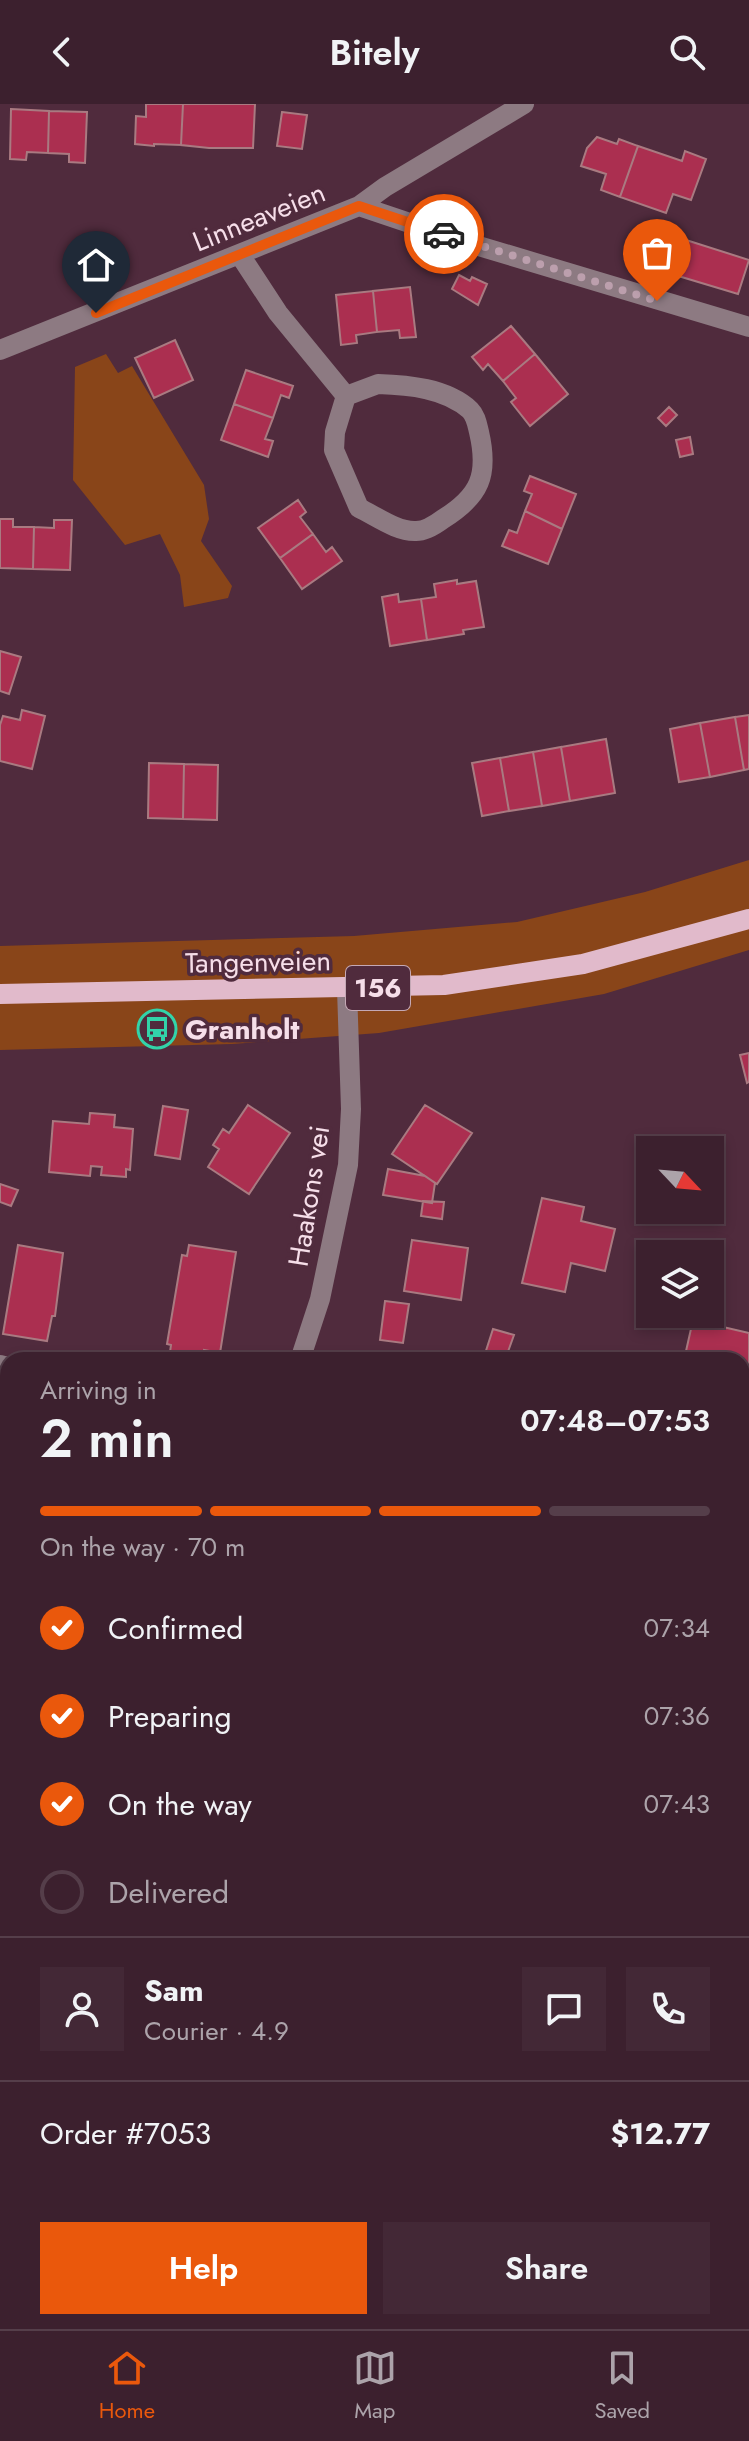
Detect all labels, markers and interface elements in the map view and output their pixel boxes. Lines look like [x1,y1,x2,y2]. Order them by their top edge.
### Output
text: Bitely [329,26,420,78]
icon: back [40,30,84,74]
icon: search [665,30,709,74]
street label: Linneaveien [187,172,331,262]
courier [404,194,484,274]
icon: car [422,212,466,256]
pin [623,219,691,301]
pin [62,231,130,313]
icon: bag [635,231,679,275]
icon: home [74,243,118,287]
street label: Tangenveien [185,940,331,984]
road number: 156 [346,966,410,1010]
bus stop icon: Granholt [136,1008,178,1050]
place label: Granholt [185,1009,300,1050]
street label: Haakons vei [278,1123,340,1269]
north arrow [636,1136,724,1224]
map controls [636,1136,724,1328]
button: layers [636,1240,724,1328]
text: Arriving in [40,1371,157,1409]
text: 07:48–07:53 [520,1399,710,1442]
text: 2 min [40,1401,173,1477]
text: On the way · 70 m [40,1528,245,1566]
icon: check [40,1606,84,1650]
text: Confirmed [108,1607,243,1650]
text: 07:34 [644,1609,710,1647]
icon: check [40,1694,84,1738]
text: Preparing [108,1695,232,1738]
text: 07:36 [644,1697,710,1735]
icon: check [40,1782,84,1826]
text: On the way [108,1783,252,1826]
text: 07:43 [644,1785,710,1823]
text: Delivered [108,1871,229,1914]
button: person [40,1967,124,2051]
button: chat [522,1967,606,2051]
button: phone [626,1967,710,2051]
text: Sam [144,1969,204,2012]
text: Courier · 4.9 [144,2012,289,2050]
text: Order #7053 [40,2112,211,2155]
text: $12.77 [611,2112,710,2155]
button: Help [40,2222,367,2314]
button: Share [383,2222,710,2314]
tab: Home [99,2346,155,2426]
tab: Map [353,2346,397,2426]
tab: Saved [594,2346,650,2426]

